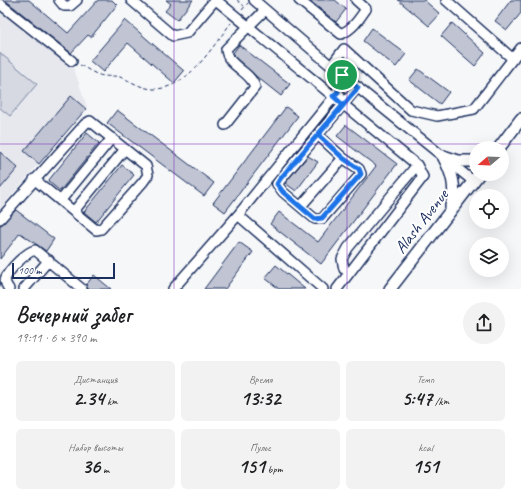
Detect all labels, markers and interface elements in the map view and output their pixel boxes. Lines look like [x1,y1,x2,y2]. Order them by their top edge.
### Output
pin [325,58,359,92]
icon: arrive [331,64,353,86]
north arrow [469,141,509,181]
map controls [469,141,509,277]
street label: Alash Avenue [390,184,454,258]
button: locate [469,189,509,229]
button: layers [469,237,509,277]
scale bar [12,261,115,280]
text: 100 m [18,263,42,277]
text: Вечерний забег [16,301,131,329]
button: share [463,302,505,344]
text: 19:11 · 6 × 390 m [16,330,97,346]
text: Дистанция [74,372,117,386]
text: Время [249,372,272,386]
text: Темп [417,372,434,386]
text: 2.34 [73,386,104,411]
text: 13:32 [241,386,280,411]
text: 5:47 [402,386,432,411]
text: km [104,394,118,408]
text: /km [432,394,449,408]
text: Набор высоты [68,440,123,454]
text: Пульс [250,440,271,454]
text: kcal [418,440,433,454]
text: 36 [82,454,100,479]
text: 151 [238,454,265,479]
text: 151 [412,454,439,479]
text: m [100,462,109,476]
text: bpm [265,462,283,476]

